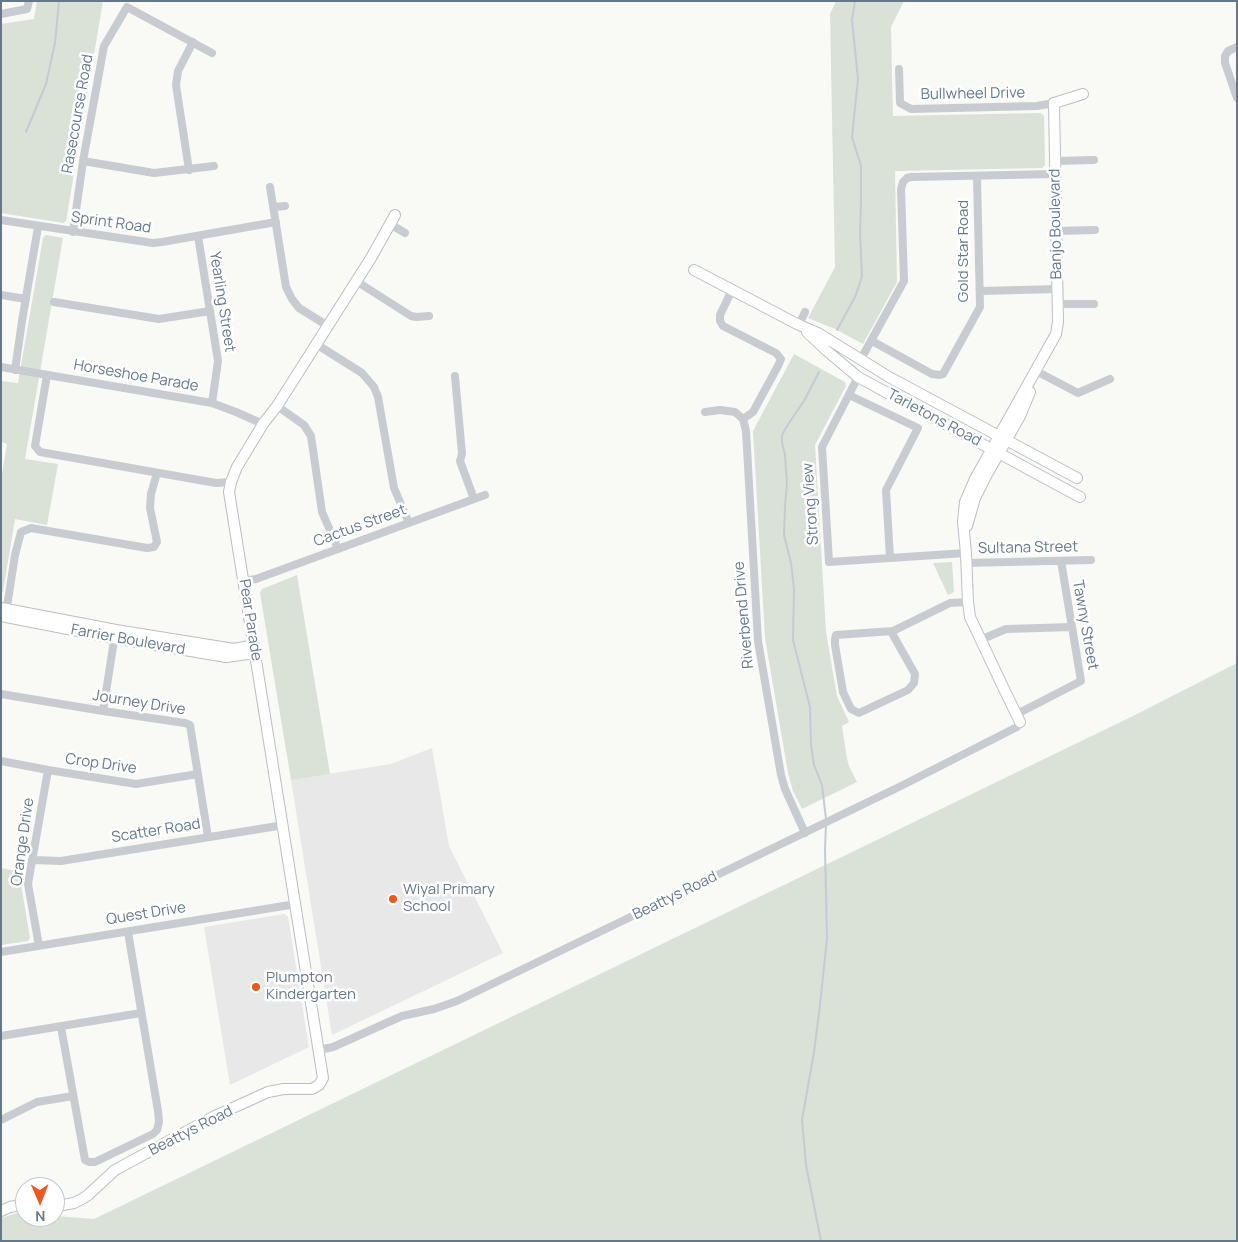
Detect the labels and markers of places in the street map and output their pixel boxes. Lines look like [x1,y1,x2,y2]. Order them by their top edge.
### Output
place label: Wiyal Primary School [403,881,495,916]
marker: Wiyal Primary School [387,893,399,905]
place label: Plumpton Kindergarten [266,969,356,1004]
marker: Plumpton Kindergarten [250,981,262,993]

